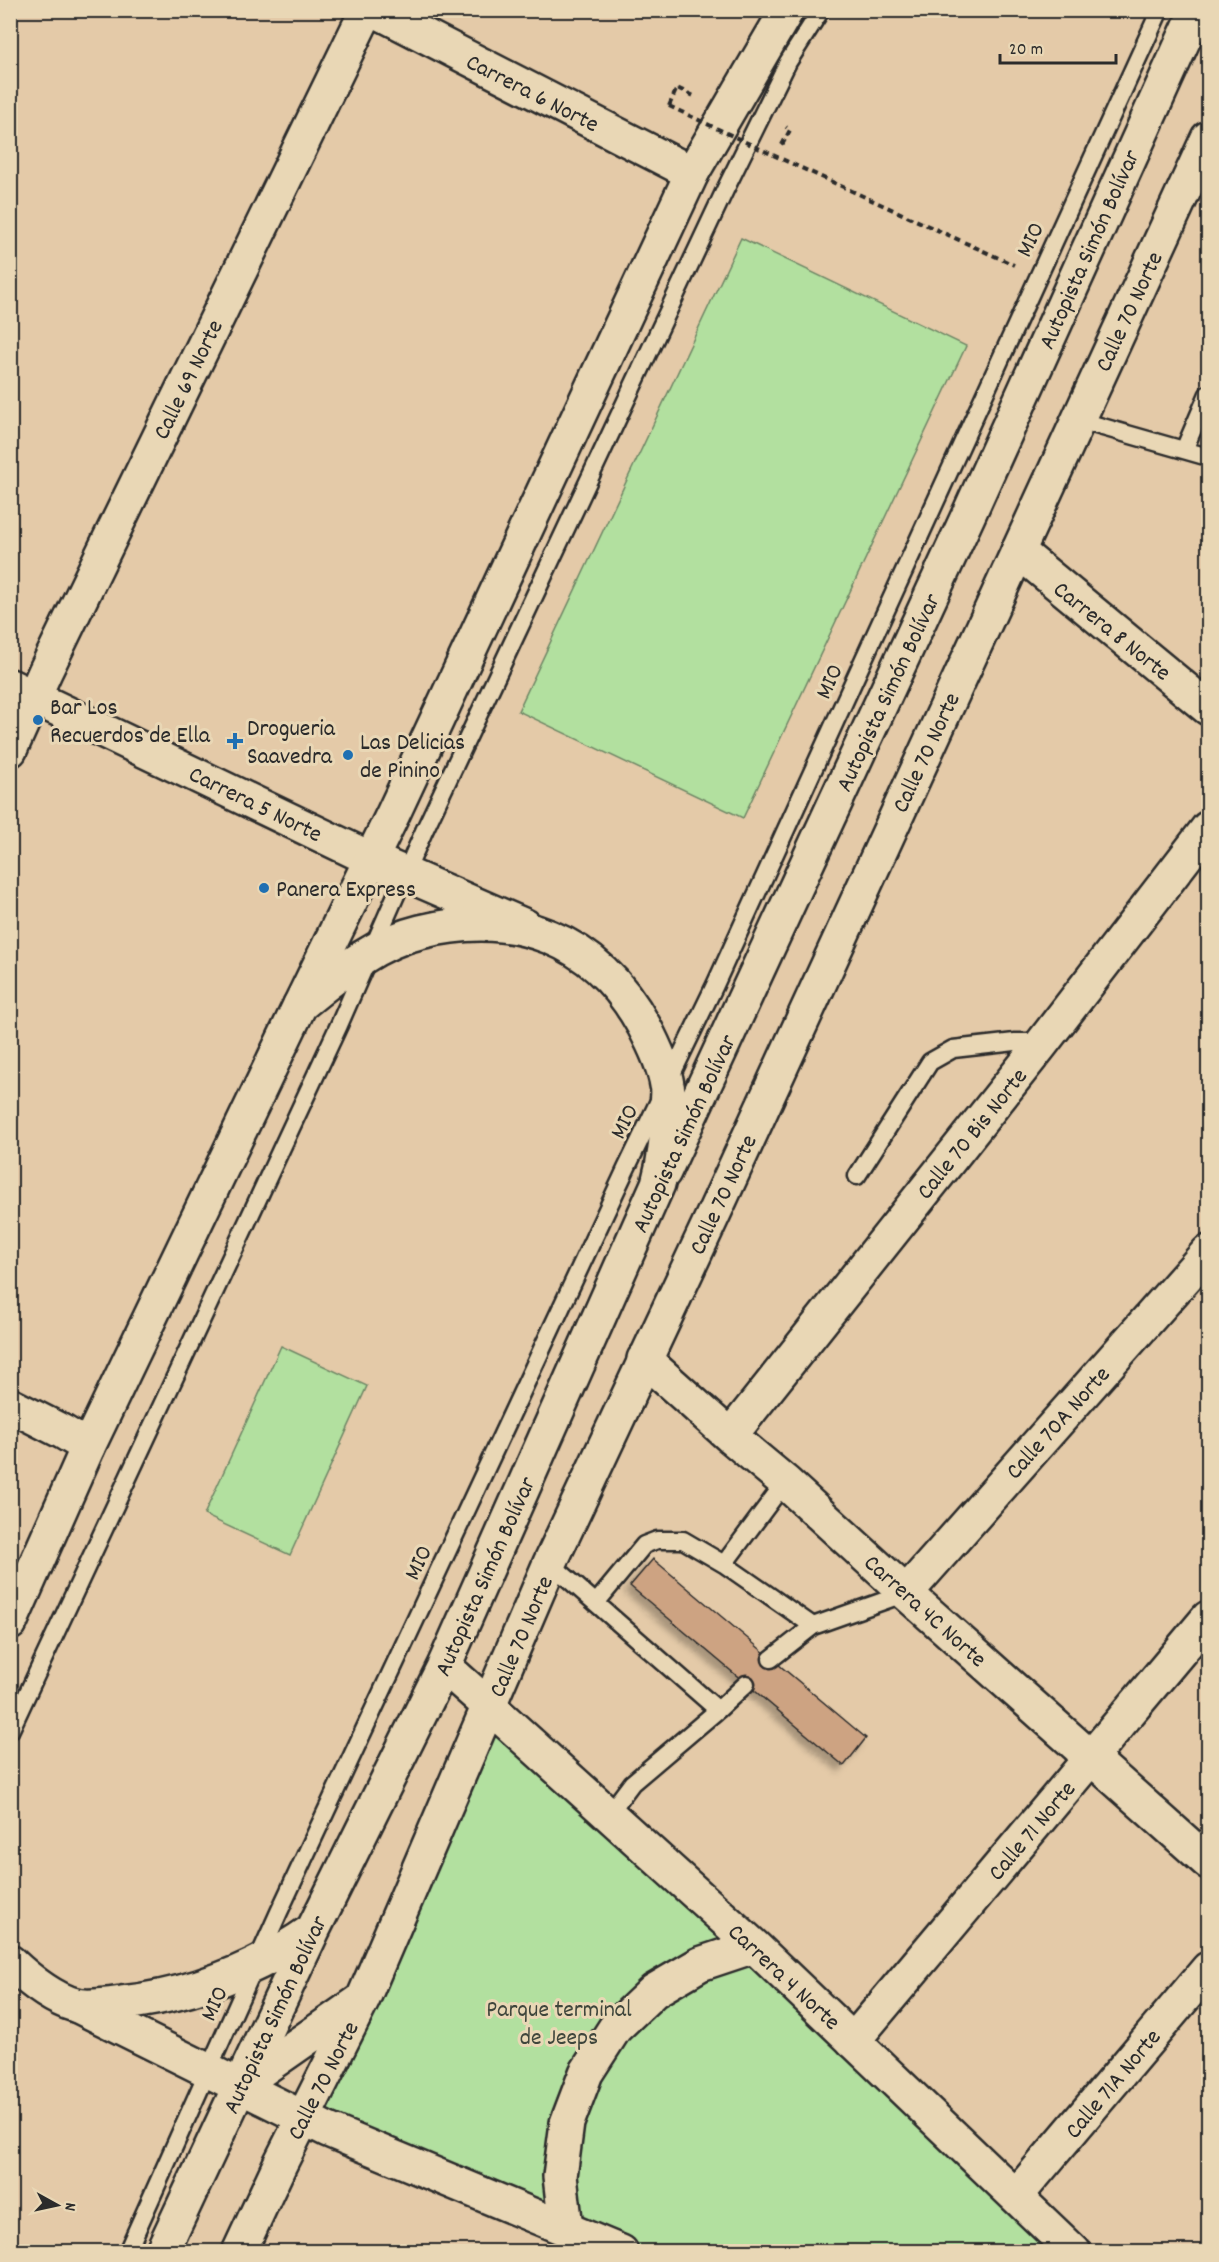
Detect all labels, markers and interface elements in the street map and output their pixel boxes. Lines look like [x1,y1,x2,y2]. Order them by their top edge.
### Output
scale bar [1000,27,1116,65]
text: 20 m [1009,38,1043,63]
street label: Carrera 6 Norte [459,47,604,143]
street label: Autopista Simón Bolívar [1031,145,1150,355]
street label: MIO [1009,217,1055,263]
street label: Calle 70 Norte [1088,247,1173,378]
street label: Calle 69 Norte [146,315,233,446]
street label: Carrera 8 Norte [1045,574,1177,691]
street label: Autopista Simón Bolívar [829,588,951,798]
street label: MIO [808,659,853,705]
street label: Calle 70 Norte [885,688,970,819]
place label: Bar Los Recuerdos de Ella [50,692,211,754]
marker: Bar Los Recuerdos de Ella [31,713,45,727]
place label: Drogueria Saavedra [247,713,336,775]
place label: Las Delicias de Pinino [360,727,465,789]
marker: Drogueria Saavedra [228,734,242,748]
marker: Las Delicias de Pinino [341,748,355,762]
street label: Carrera 5 Norte [182,759,327,853]
place label: Panera Express [276,874,416,908]
marker: Panera Express [257,881,271,895]
street label: Autopista Simón Bolívar [625,1029,747,1239]
street label: Calle 70 Bis Norte [910,1062,1037,1208]
street label: MIO [603,1099,649,1146]
street label: Calle 70 Norte [682,1130,767,1261]
street label: Calle 70A Norte [999,1360,1119,1488]
street label: Autopista Simón Bolívar [427,1472,546,1682]
street label: MIO [397,1540,443,1586]
street label: Carrera 4C Norte [855,1548,993,1677]
street label: Calle 70 Norte [482,1571,564,1703]
street label: Calle 71 Norte [981,1774,1085,1889]
street label: Autopista Simón Bolívar [216,1910,338,2120]
street label: Carrera 4 Norte [719,1917,847,2040]
street label: MIO [193,1981,238,2027]
park label: Parque terminal de Jeeps [486,1994,632,2056]
street label: Calle 70 Norte [280,2016,369,2147]
street label: Calle 71A Norte [1058,2022,1171,2147]
north arrow [27,2175,87,2235]
text: N [57,2201,81,2212]

